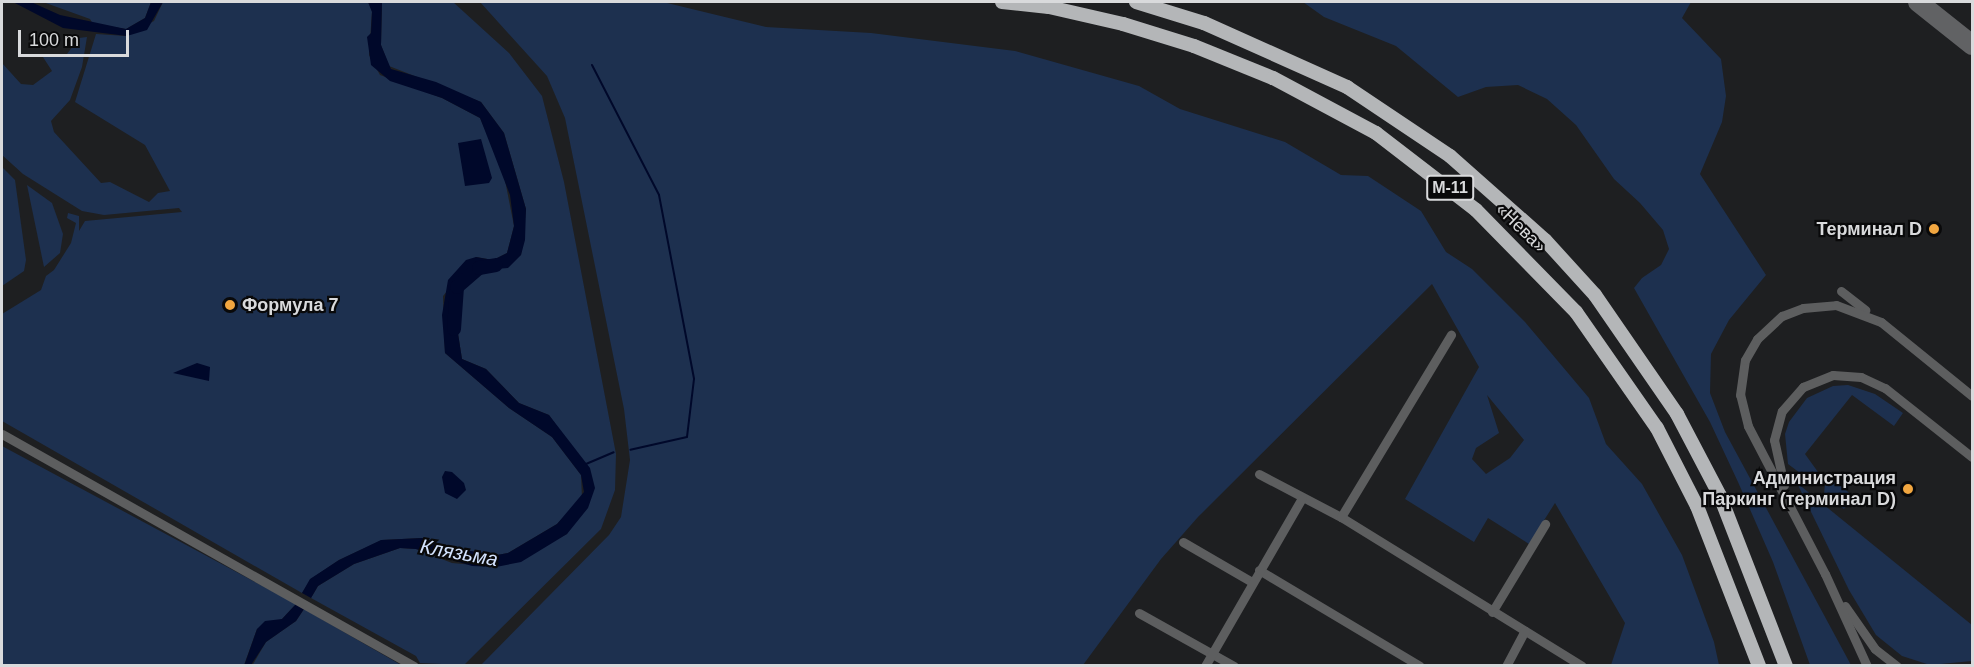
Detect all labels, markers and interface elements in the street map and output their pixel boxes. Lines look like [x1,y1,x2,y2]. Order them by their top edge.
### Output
scale bar [21,18,132,56]
text: 100 m [29,30,79,50]
road number: М-11 [1426,175,1474,201]
street label: «Нева» [1491,199,1551,257]
place label: Терминал D [1816,218,1922,240]
marker: Терминал D [1927,222,1941,236]
place label: Формула 7 [242,294,338,316]
marker: Формула 7 [223,298,237,312]
place label: Администрация Паркинг (терминал D) [1702,468,1896,510]
marker: Администрация Паркинг (терминал D) [1901,482,1915,496]
water label: Клязьма [418,534,500,572]

